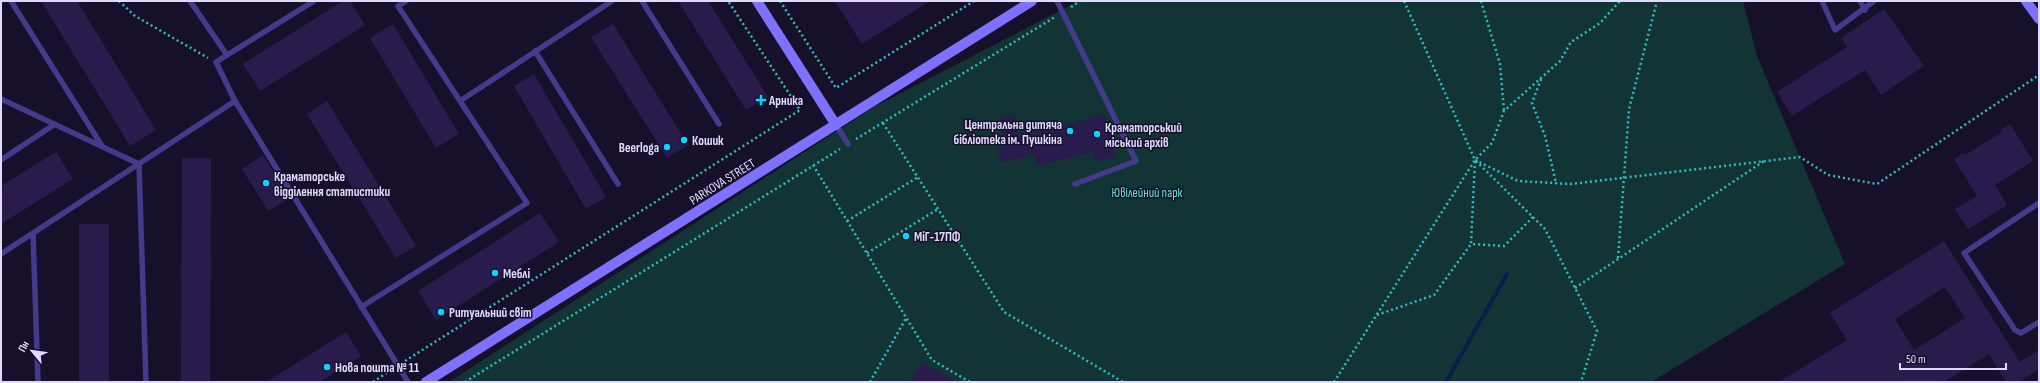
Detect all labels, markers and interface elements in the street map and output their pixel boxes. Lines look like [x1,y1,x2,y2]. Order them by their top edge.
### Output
place label: Арника [768,93,803,109]
marker: Арника [756,95,766,105]
place label: Центральна дитяча бібліотека ім. Пушкіна [954,117,1062,148]
place label: Краматорський міський архів [1105,120,1182,151]
marker: Центральна дитяча бібліотека ім. Пушкіна [1065,126,1075,136]
marker: Краматорський міський архів [1092,129,1102,139]
place label: Кошик [692,133,724,149]
marker: Кошик [679,135,689,145]
place label: Beerloga [619,140,659,156]
marker: Beerloga [662,142,672,152]
street label: PARKOVA STREET [687,155,758,208]
place label: Краматорське відділення статистики [274,169,391,200]
marker: Краматорське відділення статистики [261,178,271,188]
park label: Ювілейний парк [1112,185,1183,201]
place label: МіГ-17ПФ [914,229,961,245]
marker: МіГ-17ПФ [901,231,911,241]
place label: Меблі [503,266,530,282]
marker: Меблі [490,268,500,278]
place label: Ритуальний світ [449,305,532,321]
marker: Ритуальний світ [436,307,446,317]
north arrow [12,331,52,371]
text: Пн [15,338,32,354]
scale bar [1900,345,2006,371]
text: 50 m [1906,352,1926,367]
place label: Нова пошта № 11 [335,360,419,376]
marker: Нова пошта № 11 [322,362,332,372]

